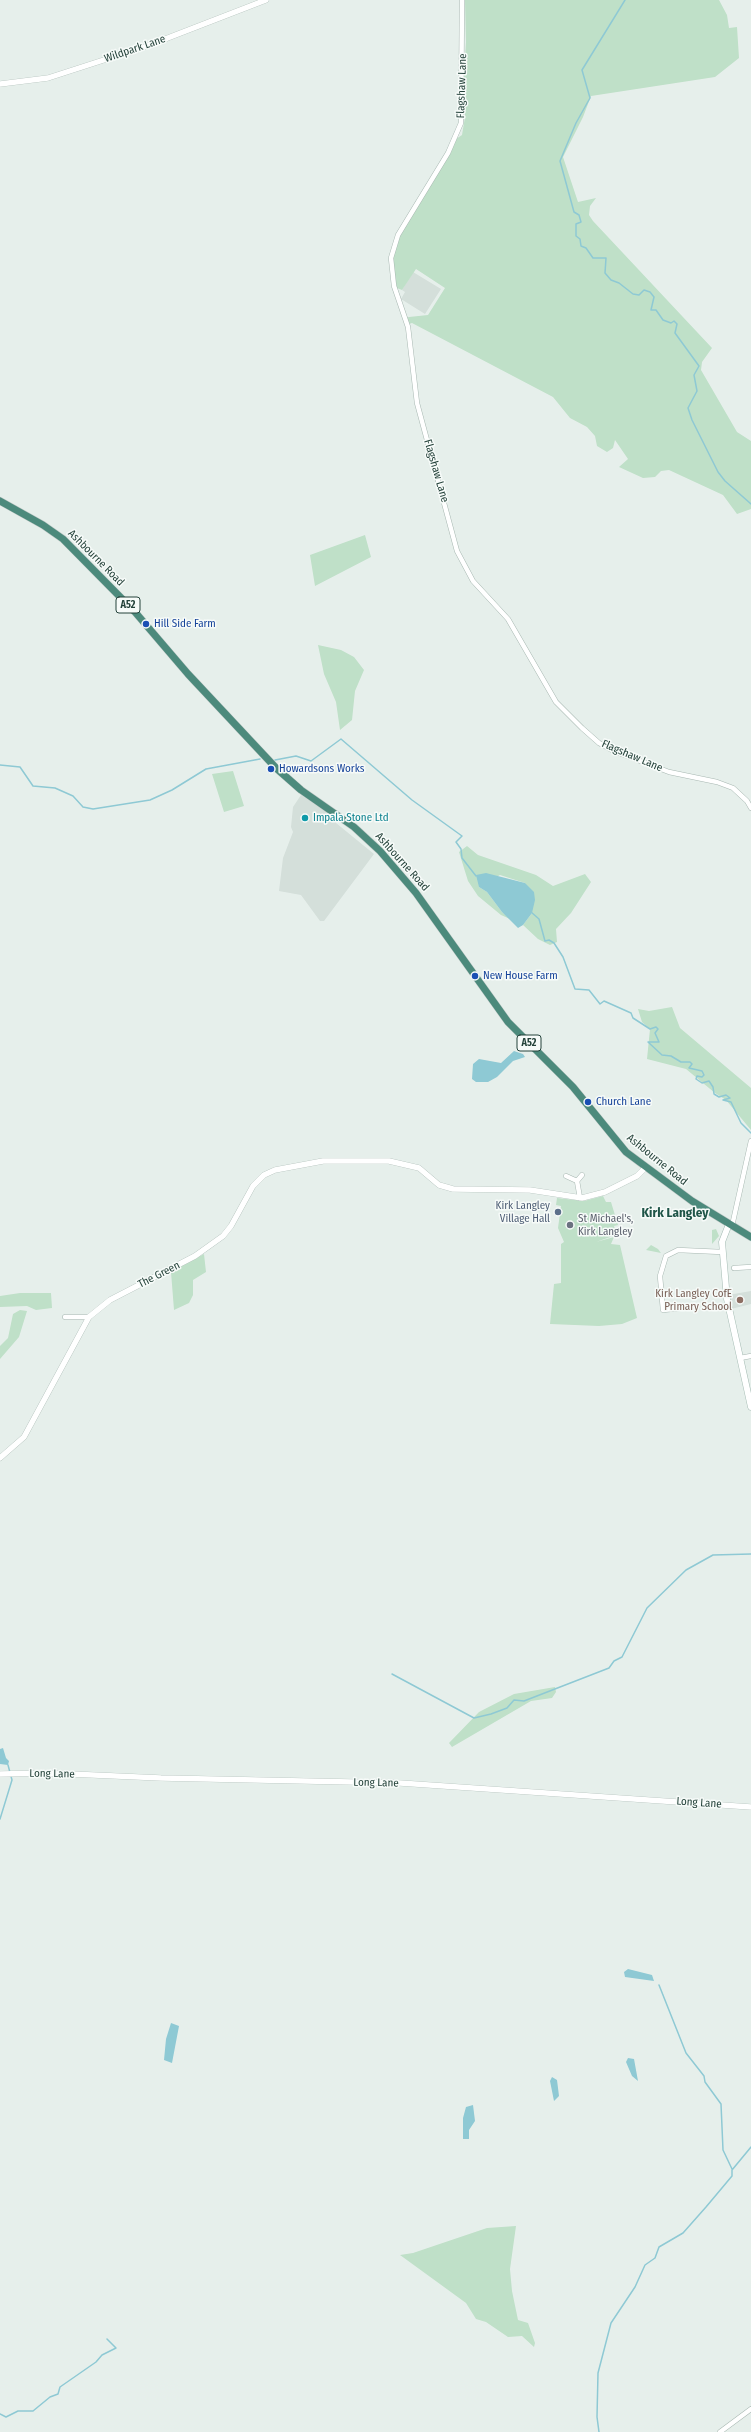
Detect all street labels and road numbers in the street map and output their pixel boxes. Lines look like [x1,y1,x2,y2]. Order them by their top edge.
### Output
street label: Wildpark Lane [103,32,167,66]
street label: Flagshaw Lane [454,53,470,119]
street label: Flagshaw Lane [421,438,451,504]
street label: Ashbourne Road [65,527,127,589]
road number: A52 [116,597,140,613]
street label: Flagshaw Lane [600,737,664,775]
street label: Ashbourne Road [372,830,432,894]
road number: A52 [517,1035,541,1051]
street label: Ashbourne Road [624,1132,690,1188]
street label: The Green [136,1259,182,1291]
street label: Long Lane [29,1767,75,1781]
street label: Long Lane [353,1776,399,1790]
street label: Long Lane [676,1795,722,1811]

